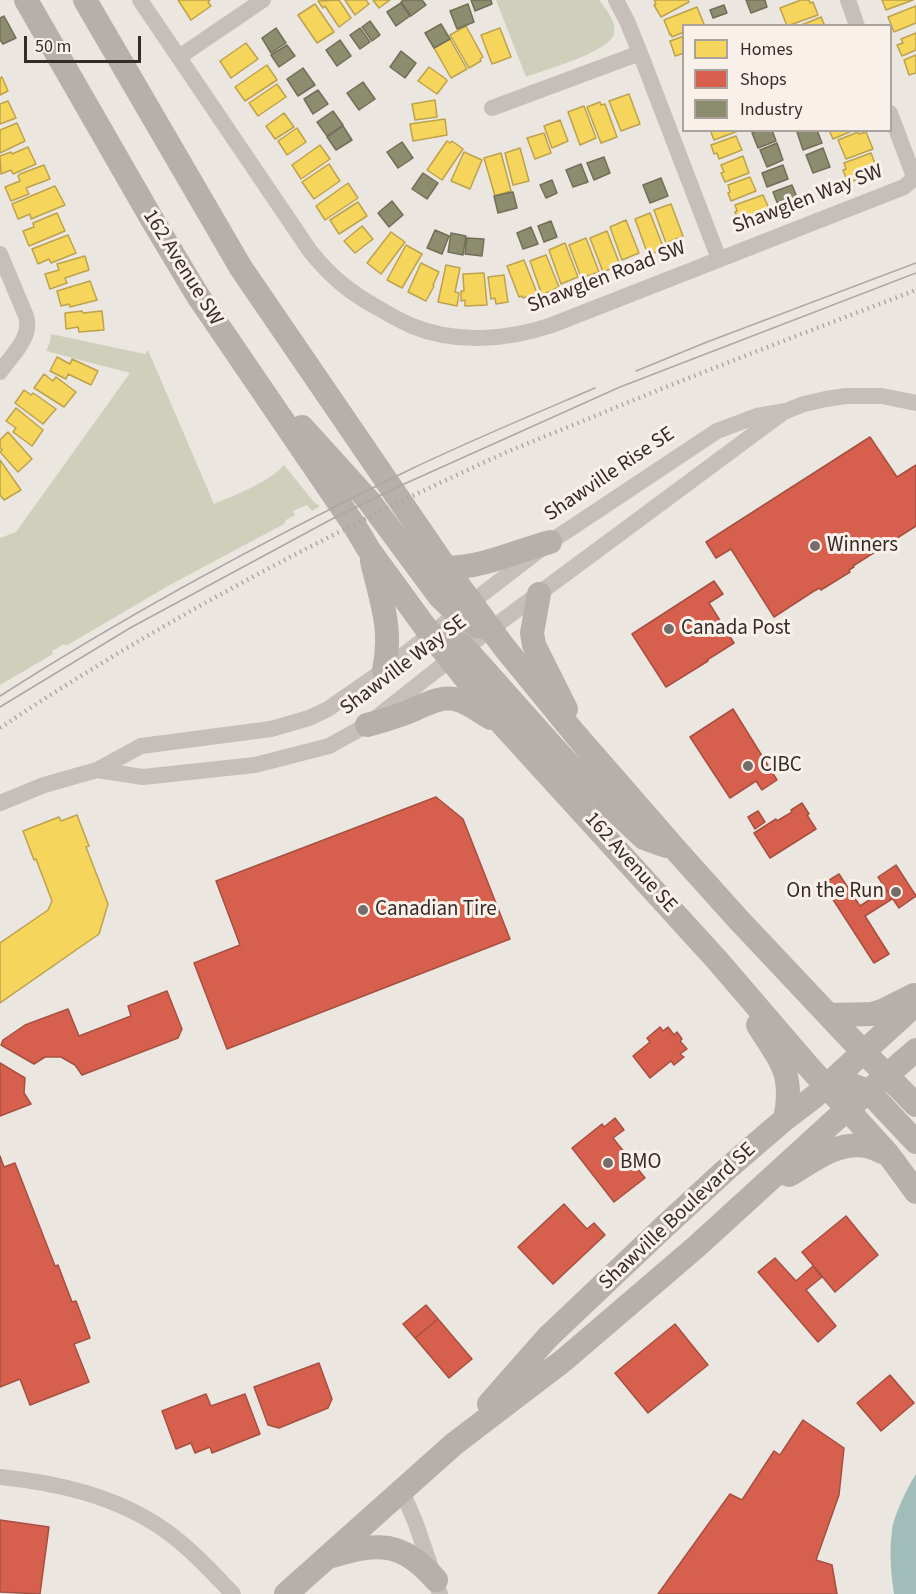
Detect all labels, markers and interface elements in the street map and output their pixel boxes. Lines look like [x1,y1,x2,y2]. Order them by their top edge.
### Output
scale bar [27,24,144,62]
legend [682,24,892,132]
text: 50 m [35,34,71,59]
text: Homes [740,37,793,62]
text: Shops [740,67,787,92]
text: Industry [740,97,803,122]
street label: Shawglen Way SW [729,160,887,240]
street label: 162 Avenue SW [136,205,228,331]
street label: Shawglen Road SW [524,236,690,320]
street label: Shawville Rise SE [540,422,680,528]
place label: Winners [827,533,898,559]
marker: Winners [808,539,822,553]
street label: Shawville Way SE [336,610,472,722]
place label: Canada Post [681,616,790,642]
marker: Canada Post [662,622,676,636]
place label: CIBC [760,753,802,779]
marker: CIBC [741,759,755,773]
street label: 162 Avenue SE [578,807,682,919]
place label: On the Run [786,879,884,905]
marker: On the Run [889,885,903,899]
place label: Canadian Tire [375,897,497,923]
marker: Canadian Tire [356,903,370,917]
street label: Shawville Boulevard SE [595,1138,761,1296]
place label: BMO [620,1150,662,1176]
marker: BMO [601,1156,615,1170]

